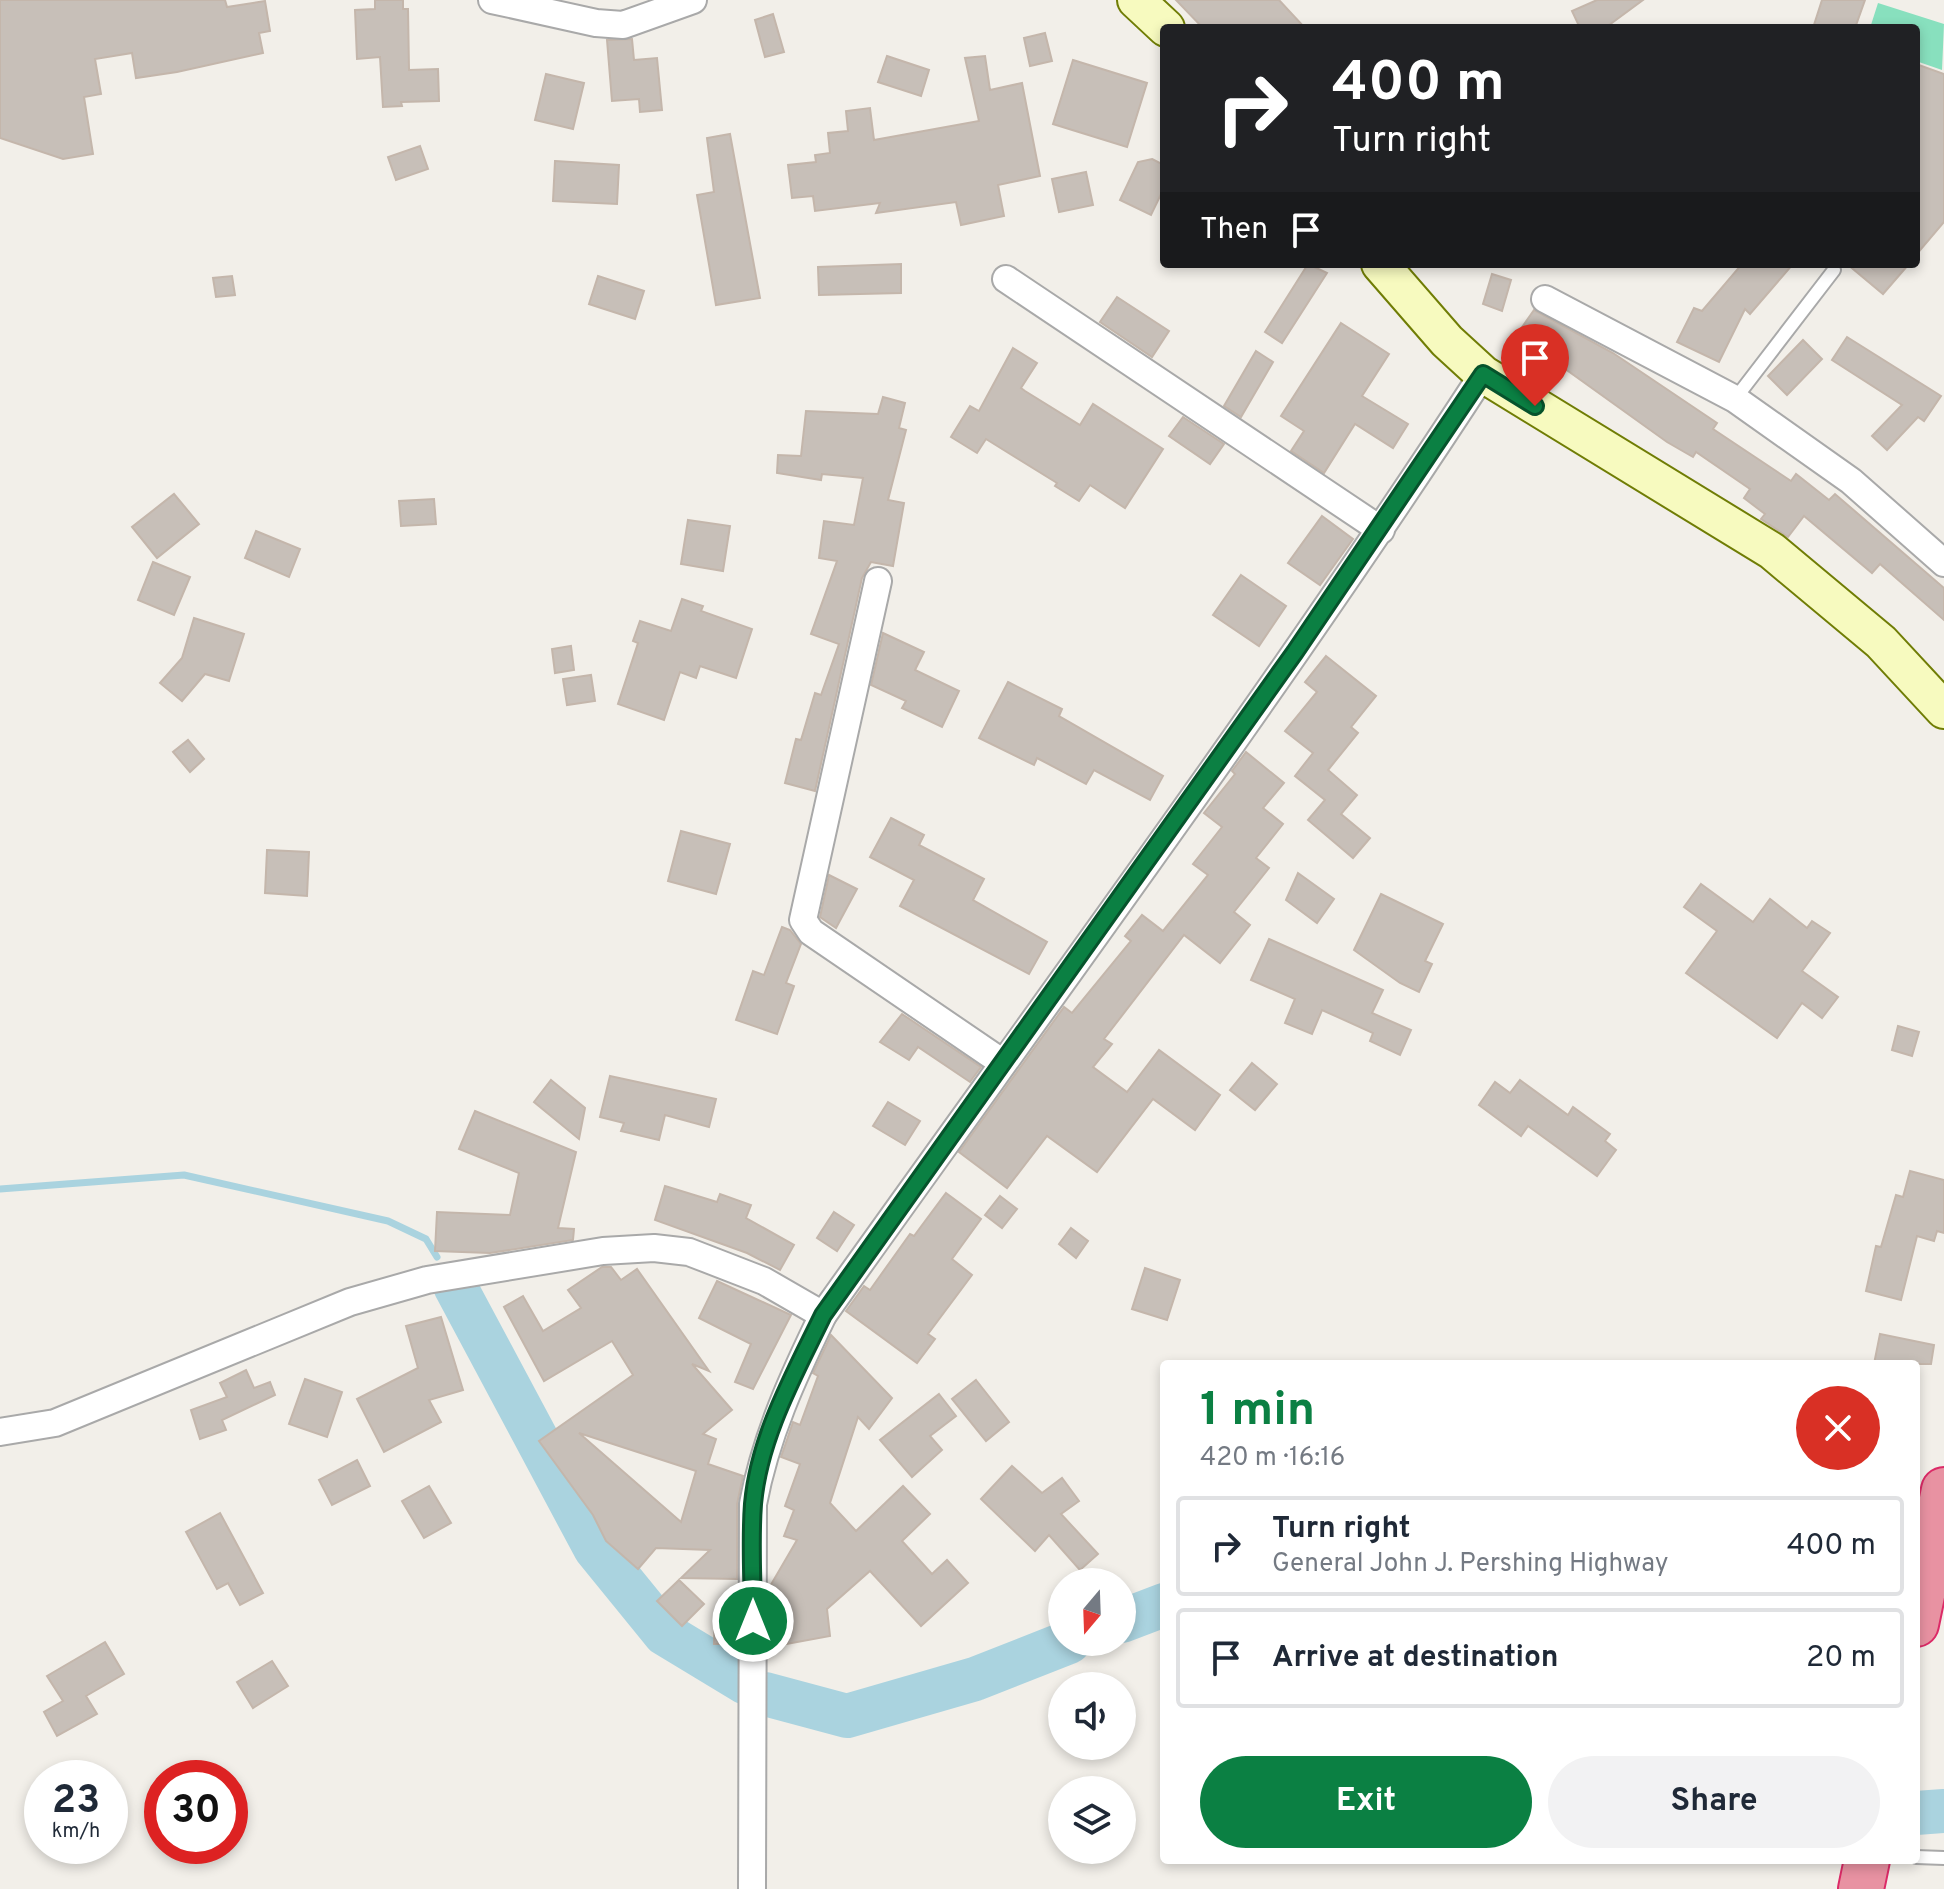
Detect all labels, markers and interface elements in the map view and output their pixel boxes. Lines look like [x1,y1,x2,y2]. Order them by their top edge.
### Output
text: 400 m [1332,50,1505,120]
icon: right [1200,56,1304,160]
text: Turn right [1332,119,1491,165]
icon: arrive [1284,208,1328,252]
text: Then [1200,212,1268,249]
pin [1501,324,1569,406]
icon: arrive [1513,336,1557,380]
text: 1 min [1200,1382,1315,1442]
button: close [1796,1386,1880,1470]
text: 420 m · 16:16 [1200,1442,1345,1475]
text: Turn right [1272,1511,1410,1548]
icon: right [1204,1524,1248,1568]
text: 400 m [1787,1528,1876,1565]
text: General John J. Pershing Highway [1272,1548,1669,1581]
north arrow [1048,1568,1136,1656]
map controls [1048,1568,1136,1864]
position arrow [711,1579,795,1663]
icon: arrive [1204,1636,1248,1680]
text: Arrive at destination [1272,1640,1558,1677]
text: 20 m [1806,1640,1876,1677]
button: sound [1048,1672,1136,1760]
button: Exit [1200,1756,1532,1848]
button: Share [1548,1756,1880,1848]
speed limit sign: 30 [144,1760,248,1864]
button: layers [1048,1776,1136,1864]
text: 23 [52,1777,100,1827]
text: km/h [52,1819,100,1845]

